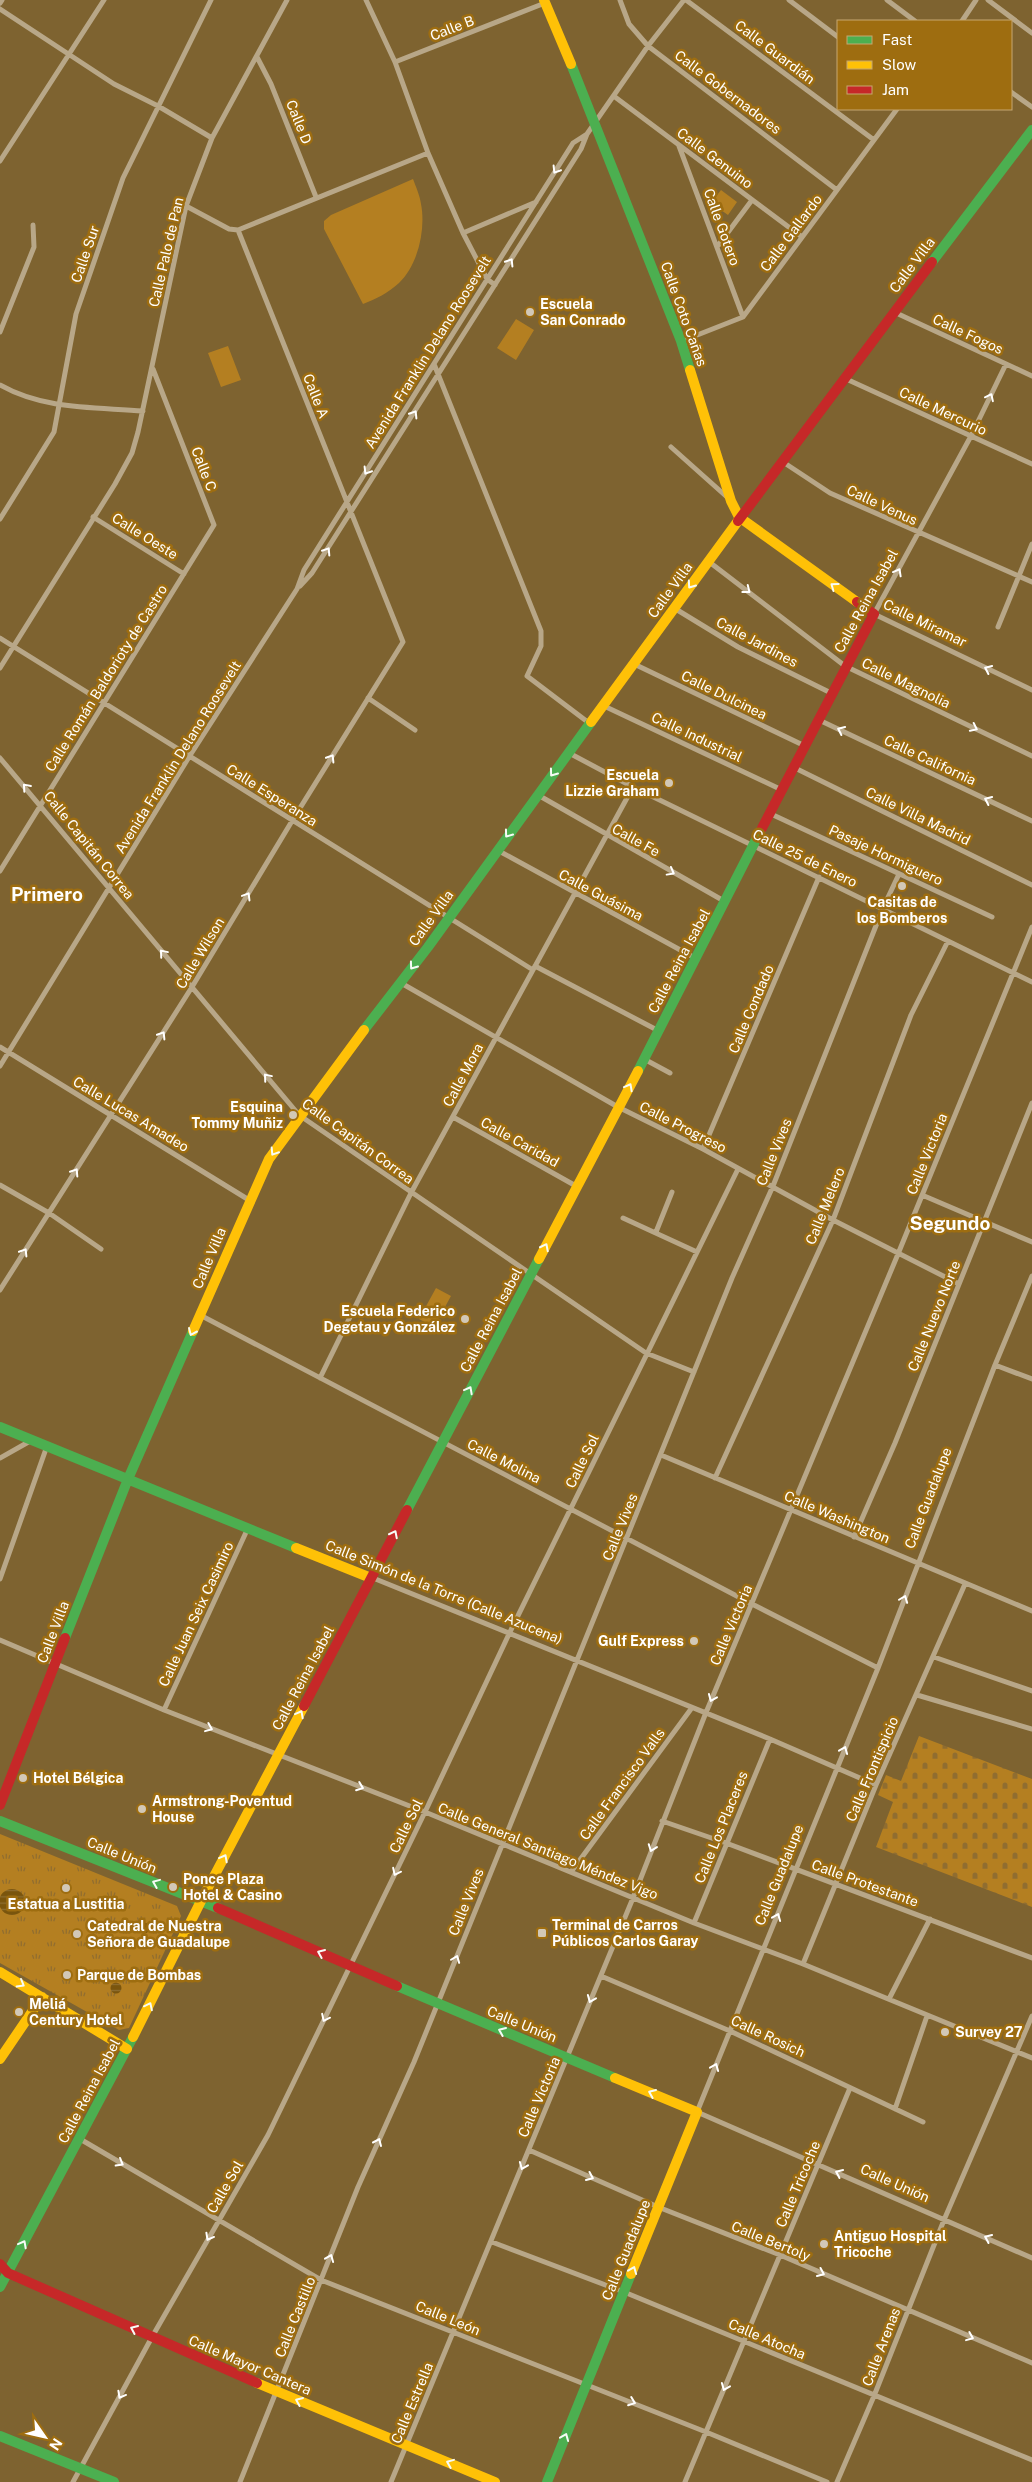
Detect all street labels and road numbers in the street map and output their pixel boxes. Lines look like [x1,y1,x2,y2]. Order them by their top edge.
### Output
street label: Calle B [428,12,476,44]
street label: Calle Guardián [732,17,818,87]
street label: Calle Gobernadores [672,47,784,137]
street label: Calle D [283,98,315,146]
street label: Calle Genuino [674,124,756,192]
street label: Calle Gotero [701,186,743,268]
street label: Calle Gallardo [757,191,825,275]
street label: Calle Palo de Pan [146,196,186,308]
street label: Calle Sur [68,223,102,285]
street label: Calle Villa [886,234,938,296]
street label: Avenida Franklin Delano Roosevelt [362,253,494,451]
street label: Calle Coto Cañas [658,259,710,369]
street label: Calle Fogos [930,311,1006,357]
street label: Calle A [300,371,332,421]
street label: Calle Mercurio [897,384,989,438]
street label: Calle C [188,445,220,493]
street label: Calle Venus [844,482,920,528]
street label: Calle Oeste [109,509,181,563]
street label: Calle Reina Isabel [831,547,901,655]
street label: Calle Villa [644,559,696,621]
street label: Calle Román Baldorioty de Castro [42,582,170,774]
street label: Calle Miramar [881,596,969,650]
street label: Calle Jardines [713,614,801,670]
street label: Calle Magnolia [859,655,953,711]
street label: Avenida Franklin Delano Roosevelt [112,658,244,856]
street label: Calle Dulcinea [679,667,769,723]
street label: Calle Industrial [649,709,745,765]
street label: Calle California [882,732,978,788]
street label: Calle Esperanza [224,761,320,829]
street label: Calle Villa Madrid [863,784,973,848]
street label: Calle Capitán Correa [41,788,137,902]
street label: Calle Fe [609,820,663,860]
street label: Pasaje Hormiguero [827,822,945,888]
street label: Calle 25 de Enero [750,826,860,890]
street label: Calle Guásima [556,866,646,924]
street label: Calle Villa [405,887,457,949]
street label: Calle Reina Isabel [645,906,713,1016]
street label: Calle Wilson [173,915,227,991]
street label: Calle Condado [725,962,777,1056]
street label: Calle Mora [440,1040,486,1110]
street label: Calle Lucas Amadeo [70,1073,192,1155]
street label: Calle Capitán Correa [299,1095,417,1187]
street label: Calle Progreso [637,1098,729,1156]
street label: Calle Victoria [903,1111,951,1197]
street label: Calle Caridad [478,1114,562,1170]
street label: Calle Vives [753,1116,795,1188]
street label: Calle Melero [802,1165,848,1247]
street label: Calle Villa [189,1225,229,1291]
street label: Calle Nuevo Norte [904,1258,964,1374]
street label: Calle Reina Isabel [457,1265,525,1375]
street label: Calle Sol [562,1431,602,1491]
street label: Calle Molina [465,1436,543,1486]
street label: Calle Guadalupe [901,1445,955,1551]
street label: Calle Washington [782,1487,892,1547]
street label: Calle Vives [599,1491,641,1563]
street label: Calle Simón de la Torre (Calle Azucena) [323,1537,565,1647]
street label: Calle Juan Seix Casimiro [155,1539,237,1689]
street label: Calle Victoria [707,1582,755,1668]
street label: Calle Villa [34,1599,72,1665]
street label: Calle Reina Isabel [269,1623,337,1733]
street label: Calle Frontispicio [843,1714,901,1824]
street label: Calle Francisco Valls [576,1725,668,1843]
street label: Calle Los Placeres [691,1769,751,1885]
street label: Calle Sol [386,1796,426,1856]
street label: Calle General Santiago Méndez Vigo [436,1799,660,1903]
street label: Calle Guadalupe [752,1822,807,1928]
street label: Calle Unión [85,1834,159,1876]
street label: Calle Protestante [809,1856,921,1910]
street label: Calle Vives [445,1866,487,1938]
street label: Calle Unión [485,2003,559,2045]
street label: Calle Rosich [729,2012,807,2060]
street label: Calle Reina Isabel [55,2036,123,2146]
street label: Calle Victoria [515,2054,563,2140]
street label: Calle Tricoche [773,2138,823,2230]
street label: Calle Sol [204,2158,246,2216]
street label: Calle Unión [858,2161,932,2205]
street label: Calle Guadalupe [599,2197,654,2303]
street label: Calle Bertoly [729,2218,813,2264]
street label: Calle Castillo [272,2274,318,2360]
street label: Calle León [413,2298,483,2338]
street label: Calle Arenas [859,2306,903,2388]
street label: Calle Atocha [726,2316,808,2362]
street label: Calle Mayor Cantera [186,2332,314,2398]
street label: Calle Estrella [388,2360,436,2446]

